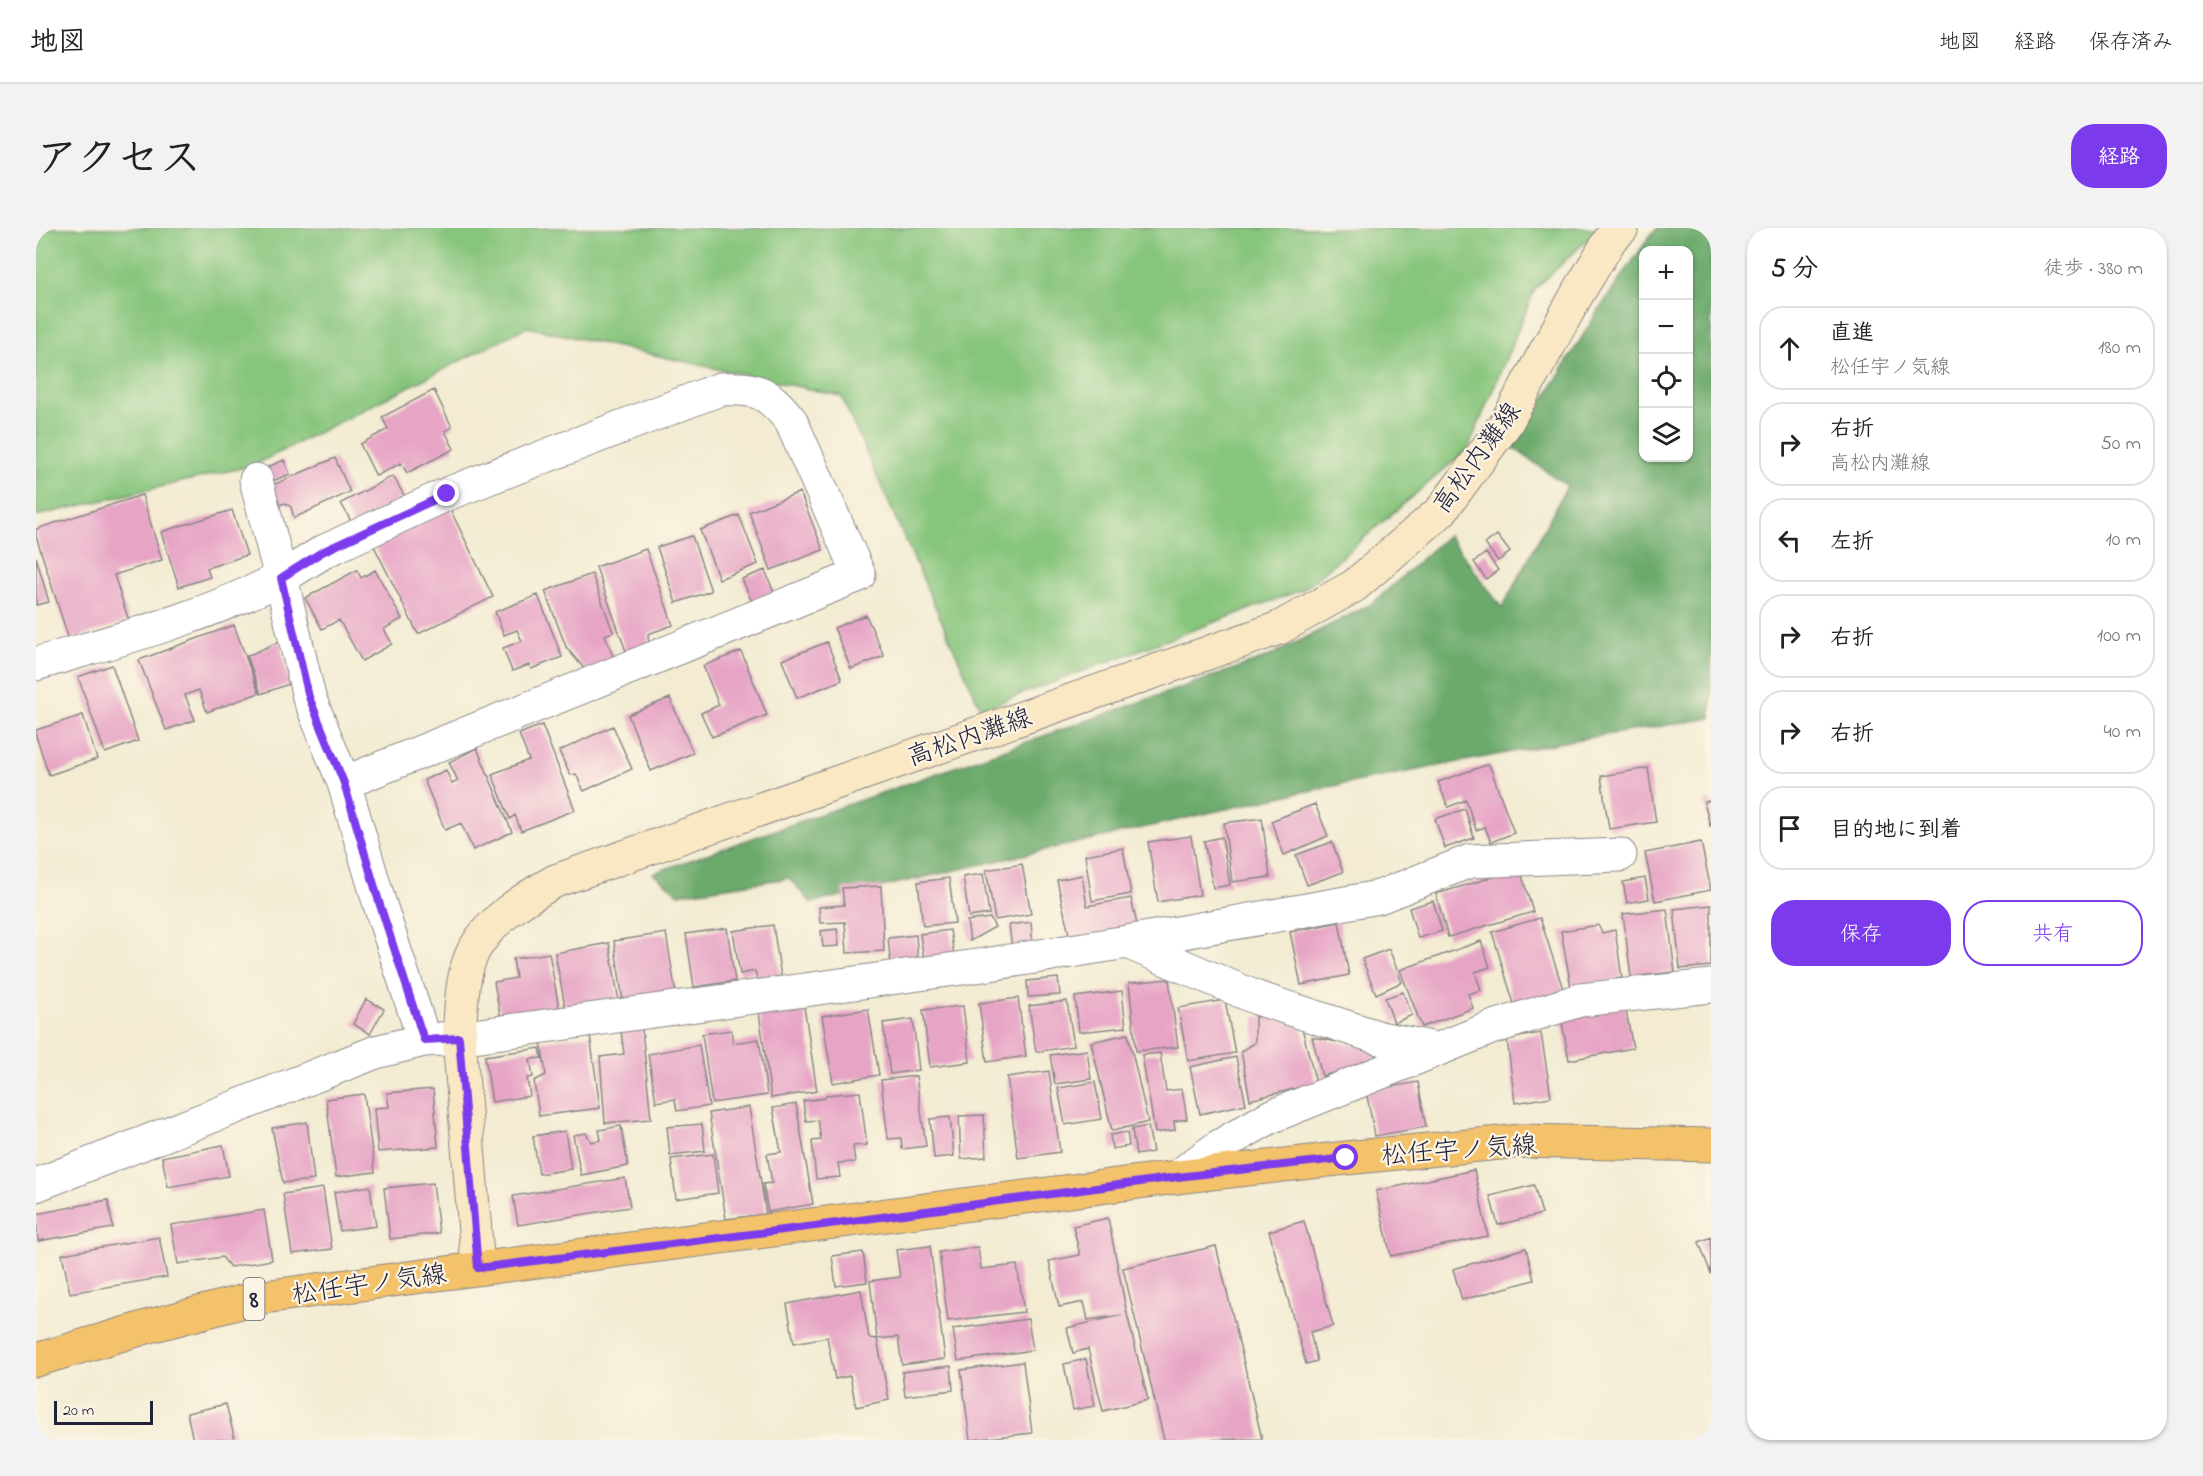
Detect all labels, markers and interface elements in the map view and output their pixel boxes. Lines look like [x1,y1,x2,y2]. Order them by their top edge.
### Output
text: 地図 [30,23,86,64]
text: 地図 [1939,28,1981,58]
text: 経路 [2014,28,2056,58]
text: 保存済み [2089,28,2173,58]
button: 経路 [2071,124,2167,188]
text: アクセス [36,130,201,191]
map controls [1639,246,1693,462]
button: + [1639,246,1693,300]
text: 5 分 [1771,251,1818,289]
text: 徒歩 · 380 m [2044,255,2143,284]
button: − [1639,300,1693,354]
text: 直進 [1830,318,1874,350]
icon: ahead [1773,332,1806,365]
text: 180 m [2098,334,2141,363]
button: locate [1639,354,1693,408]
text: 松任宇ノ気線 [1830,354,1950,383]
street label: 高松内灘線 [1425,395,1532,523]
button: layers [1639,408,1693,462]
text: 右折 [1830,414,1874,446]
icon: right [1773,428,1806,461]
text: 50 m [2100,430,2141,459]
text: 高松内灘線 [1830,450,1930,479]
route end [433,480,459,506]
icon: left [1773,524,1806,557]
text: 10 m [2105,526,2141,555]
text: 左折 [1830,527,1874,559]
icon: right [1773,620,1806,653]
text: 100 m [2097,622,2141,651]
text: 右折 [1830,623,1874,655]
street label: 高松内灘線 [902,700,1038,778]
icon: right [1773,716,1806,749]
text: 40 m [2104,718,2141,747]
text: 右折 [1830,719,1874,751]
icon: arrive [1773,812,1806,845]
text: 目的地に到着 [1830,815,1962,847]
button: 保存 [1771,900,1951,966]
button: 共有 [1963,900,2143,966]
street label: 松任宇ノ気線 [1380,1128,1538,1176]
route start [1332,1144,1358,1170]
street label: 松任宇ノ気線 [290,1256,449,1316]
road number: 8 [244,1278,264,1320]
scale bar [54,1398,153,1426]
text: 20 m [63,1399,94,1423]

